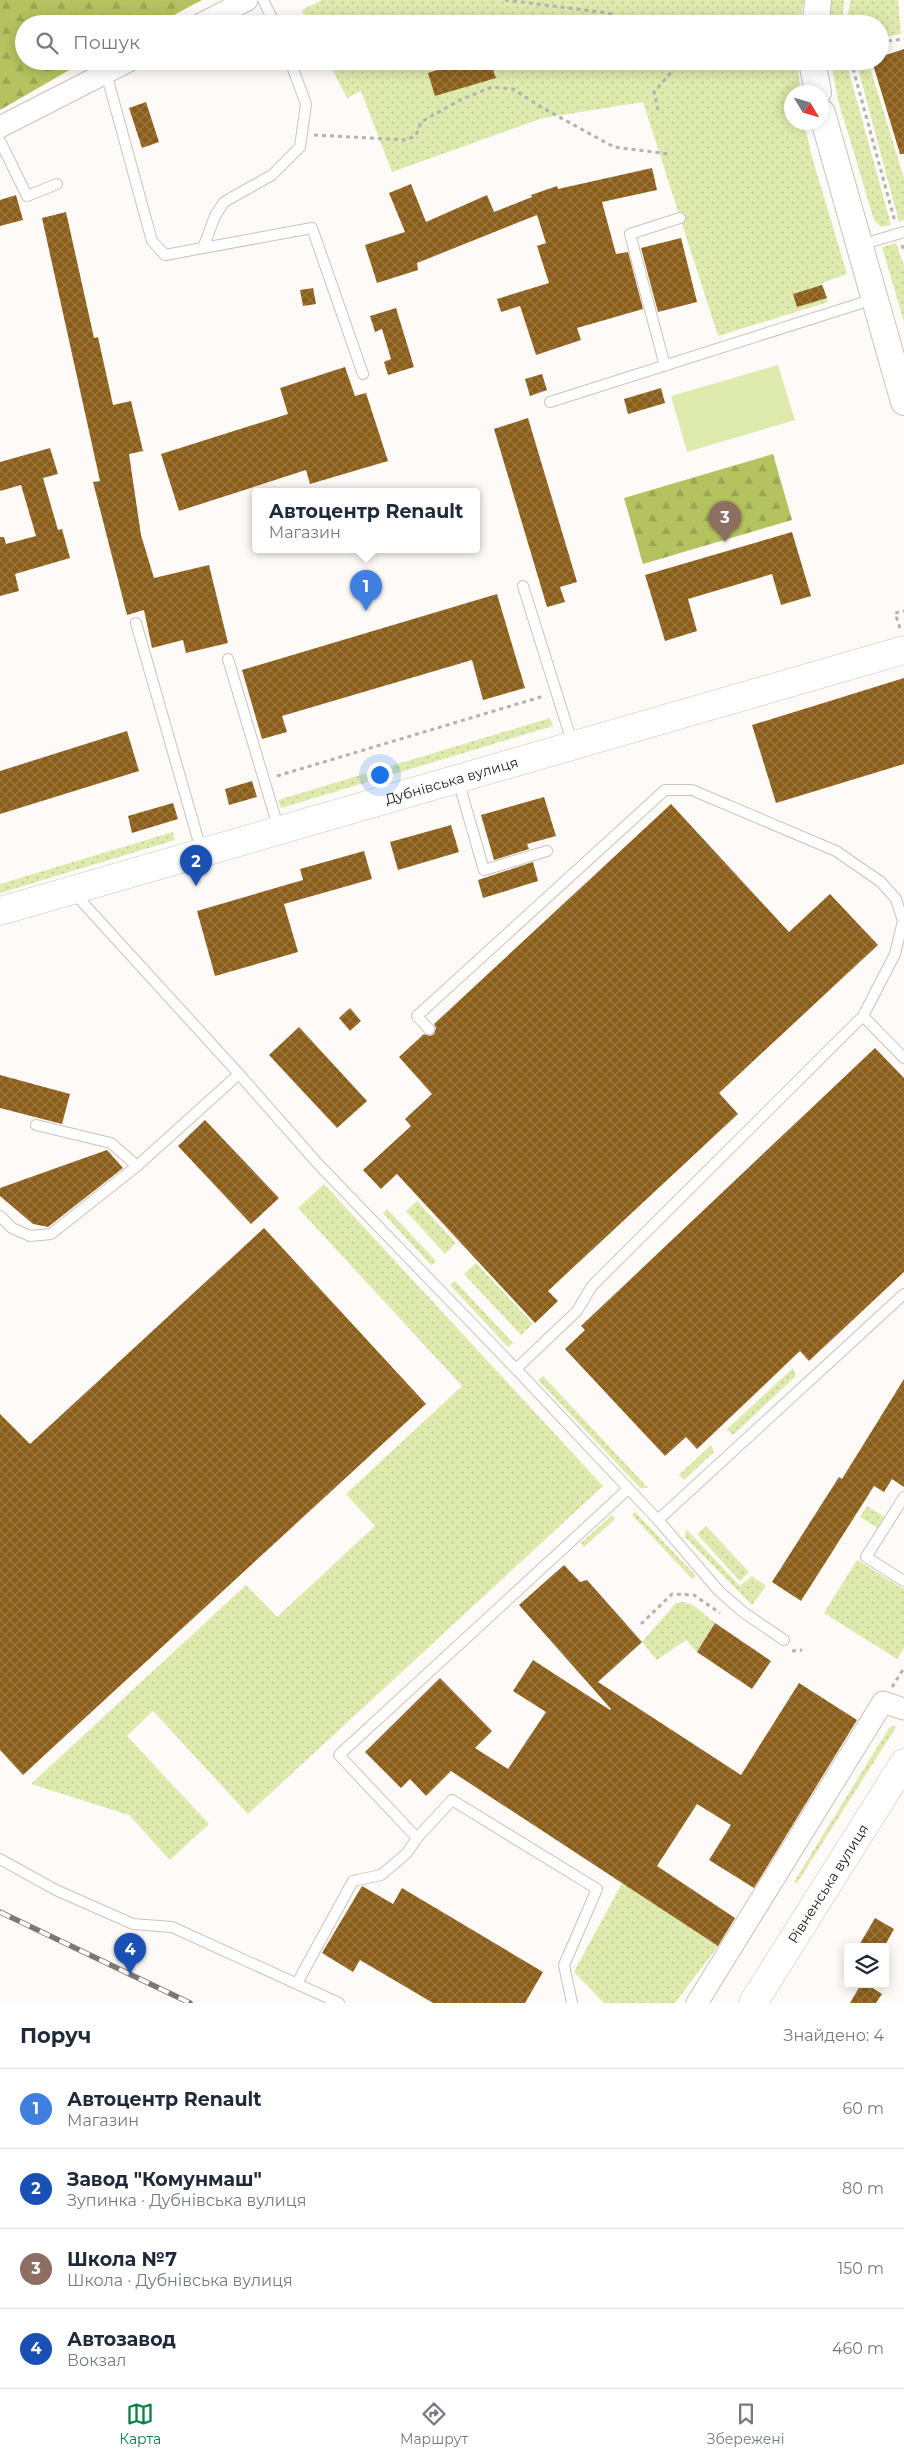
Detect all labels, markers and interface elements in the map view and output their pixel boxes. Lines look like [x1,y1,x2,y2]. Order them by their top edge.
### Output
search box [15,15,889,70]
icon: search [33,29,61,57]
text: Пошук [73,31,140,54]
north arrow [784,85,829,130]
popup [252,488,480,553]
text: Автоцентр Renault [269,500,463,523]
pin: 3 [709,501,741,542]
text: Магазин [269,523,341,542]
pin: 1 [350,570,382,611]
street label: Дубнівська вулиця [383,753,520,808]
your location [367,762,393,788]
pin: 2 [180,845,212,886]
street label: Рівненська вулиця [784,1821,872,1947]
pin: 4 [114,1933,146,1974]
map controls [844,1943,889,1988]
button: layers [844,1943,889,1988]
text: Поруч [20,2023,91,2048]
text: Знайдено: 4 [783,2026,884,2045]
text: Автоцентр Renault [67,2088,262,2111]
text: 1 [33,2099,39,2118]
text: 60 m [842,2099,884,2118]
text: Магазин [67,2111,139,2130]
text: Завод "Комунмаш" [67,2168,262,2191]
text: 2 [31,2179,41,2198]
text: 80 m [842,2179,884,2198]
text: Зупинка · Дубнівська вулиця [67,2191,306,2210]
text: Школа №7 [67,2248,177,2271]
text: 3 [31,2259,41,2278]
text: 150 m [837,2259,884,2278]
text: Школа · Дубнівська вулиця [67,2271,293,2290]
text: Автозавод [67,2328,176,2351]
text: 4 [30,2339,42,2358]
text: 460 m [832,2339,884,2358]
text: Вокзал [67,2351,126,2370]
tab: Карта [119,2400,161,2448]
tab: Маршрут [400,2400,468,2448]
tab: Збережені [707,2400,785,2448]

